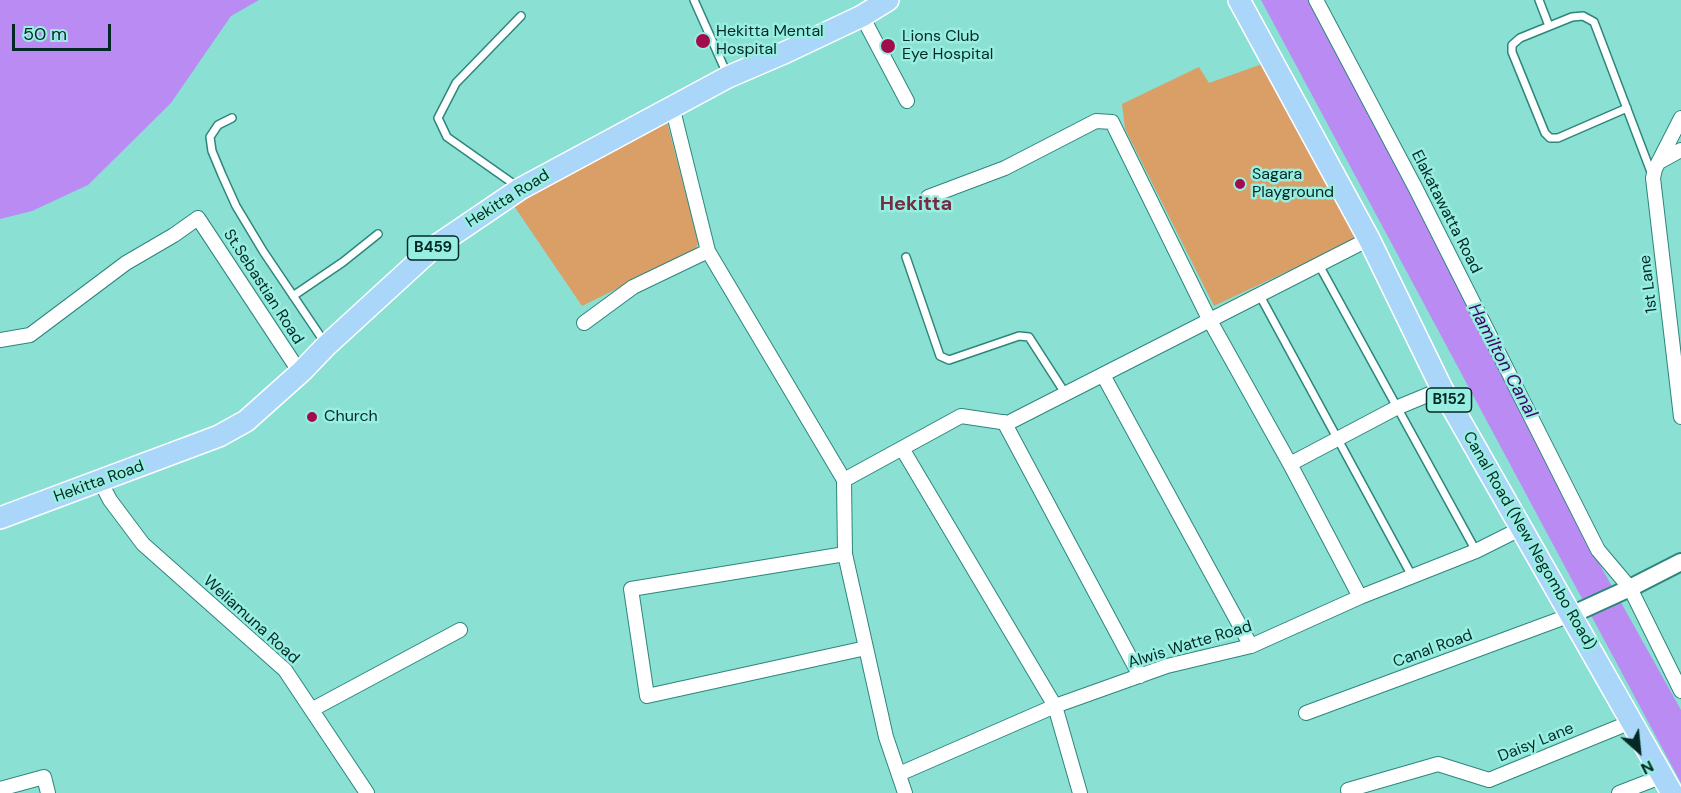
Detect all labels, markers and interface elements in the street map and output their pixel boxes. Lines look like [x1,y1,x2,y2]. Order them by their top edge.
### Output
scale bar [15,12,114,50]
text: 50 m [23,22,67,46]
place label: Hekitta Mental Hospital [716,22,824,60]
place label: Lions Club Eye Hospital [902,27,993,65]
marker: Hekitta Mental Hospital [694,32,712,50]
marker: Lions Club Eye Hospital [879,37,897,55]
street label: Elakatawatta Road [1407,147,1485,277]
place label: Sagara Playground [1252,165,1334,203]
street label: Hekitta Road [463,166,553,232]
marker: Sagara Playground [1233,177,1247,191]
district label: Hekitta [880,193,952,217]
street label: St.Sebastian Road [219,226,307,348]
road number: B459 [408,236,458,260]
street label: 1st Lane [1636,254,1662,314]
water label: Hamilton Canal [1463,300,1541,422]
road number: B152 [1426,388,1472,412]
place label: Church [324,407,378,427]
marker: Church [305,410,319,424]
street label: Canal Road (New Negombo Road) [1458,428,1600,654]
street label: Hekitta Road [51,457,147,507]
street label: Weliamuna Road [199,572,303,668]
street label: Alwis Watte Road [1126,617,1254,673]
street label: Canal Road [1391,626,1475,672]
street label: Daisy Lane [1495,719,1577,767]
north arrow [1609,721,1669,781]
text: N [1637,755,1657,779]

